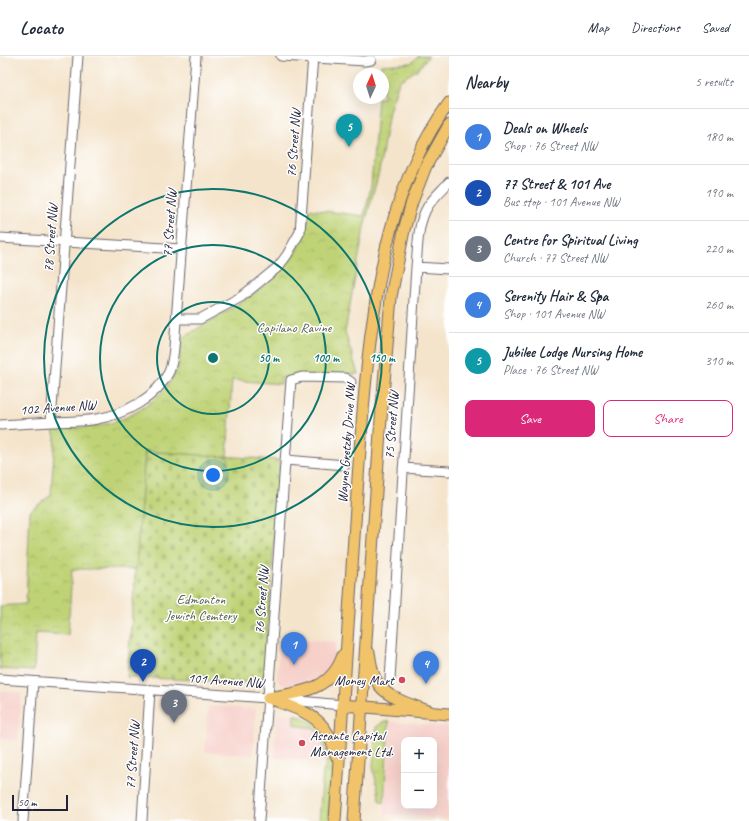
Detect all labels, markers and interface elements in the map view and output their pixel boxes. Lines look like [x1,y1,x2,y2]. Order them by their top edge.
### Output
text: Locato [20,16,63,40]
text: Map [588,19,609,36]
text: Directions [631,19,680,36]
text: Saved [702,19,729,36]
north arrow [353,68,389,104]
text: Nearby [465,72,508,93]
text: 5 results [695,74,733,90]
street label: 76 Street NW [283,106,304,178]
pin: 5 [336,114,362,147]
text: Deals on Wheels [503,119,587,138]
text: 1 [475,129,481,145]
text: 180 m [705,129,733,145]
text: Shop · 76 Street NW [503,138,597,154]
text: 77 Street & 101 Ave [503,175,610,194]
text: 2 [475,185,481,201]
text: 190 m [705,185,733,201]
street label: 77 Street NW [159,186,180,258]
text: Bus stop · 101 Avenue NW [503,194,620,210]
street label: 78 Street NW [40,201,61,273]
text: Centre for Spiritual Living [503,231,637,250]
text: 3 [475,241,481,257]
text: 220 m [705,241,733,257]
text: Church · 77 Street NW [503,250,608,266]
text: Serenity Hair & Spa [503,287,608,306]
text: 4 [475,297,481,313]
text: 260 m [705,297,733,313]
text: Shop · 101 Avenue NW [503,306,605,322]
park label: Capilano Ravine [257,319,333,336]
text: Jubilee Lodge Nursing Home [503,343,642,362]
text: 50 m [259,350,280,366]
text: 100 m [313,350,340,366]
text: 150 m [369,350,396,366]
centre of rings [206,351,220,365]
text: 5 [475,353,481,369]
text: 310 m [705,353,733,369]
text: Place · 76 Street NW [503,362,598,378]
street label: Wayne Gretzky Drive NW [334,381,359,503]
street label: 75 Street NW [381,388,402,460]
street label: 102 Avenue NW [19,396,99,419]
button: Save [465,400,595,437]
button: Share [603,400,733,437]
your location [203,465,223,485]
street label: 76 Street NW [251,563,272,635]
park label: Edmonton Jewish Cemtery [164,591,238,624]
pin: 1 [281,632,307,665]
pin: 2 [130,649,156,682]
pin: 4 [413,651,439,684]
street label: 101 Avenue NW [187,669,267,692]
place label: Money Mart [334,672,395,689]
marker: Money Mart [397,675,407,685]
pin: 3 [161,690,187,723]
street label: 77 Street NW [122,718,143,790]
place label: Assante Capital Management Ltd. [310,727,393,760]
map controls [401,737,437,809]
button: + [401,737,437,773]
marker: Assante Capital Management Ltd. [297,738,307,748]
button: − [401,773,437,809]
scale bar [12,793,68,812]
text: 50 m [18,795,37,809]

